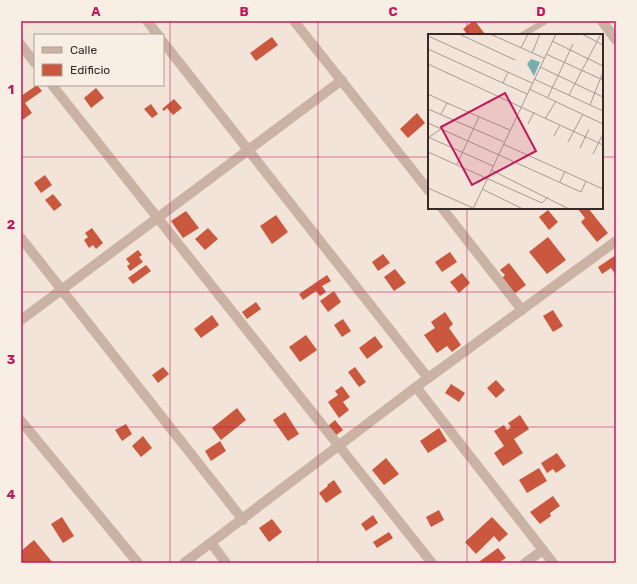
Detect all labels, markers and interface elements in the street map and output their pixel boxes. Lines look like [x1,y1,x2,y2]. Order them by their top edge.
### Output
text: A [91,4,101,19]
text: B [239,4,249,19]
text: C [388,4,398,19]
text: D [536,4,546,19]
legend [34,34,164,86]
inset map [428,34,603,209]
text: Calle [70,43,97,57]
text: Edificio [70,63,110,77]
text: 1 [8,82,14,97]
text: 2 [7,217,15,232]
text: 3 [7,352,16,367]
text: 4 [7,487,16,502]

